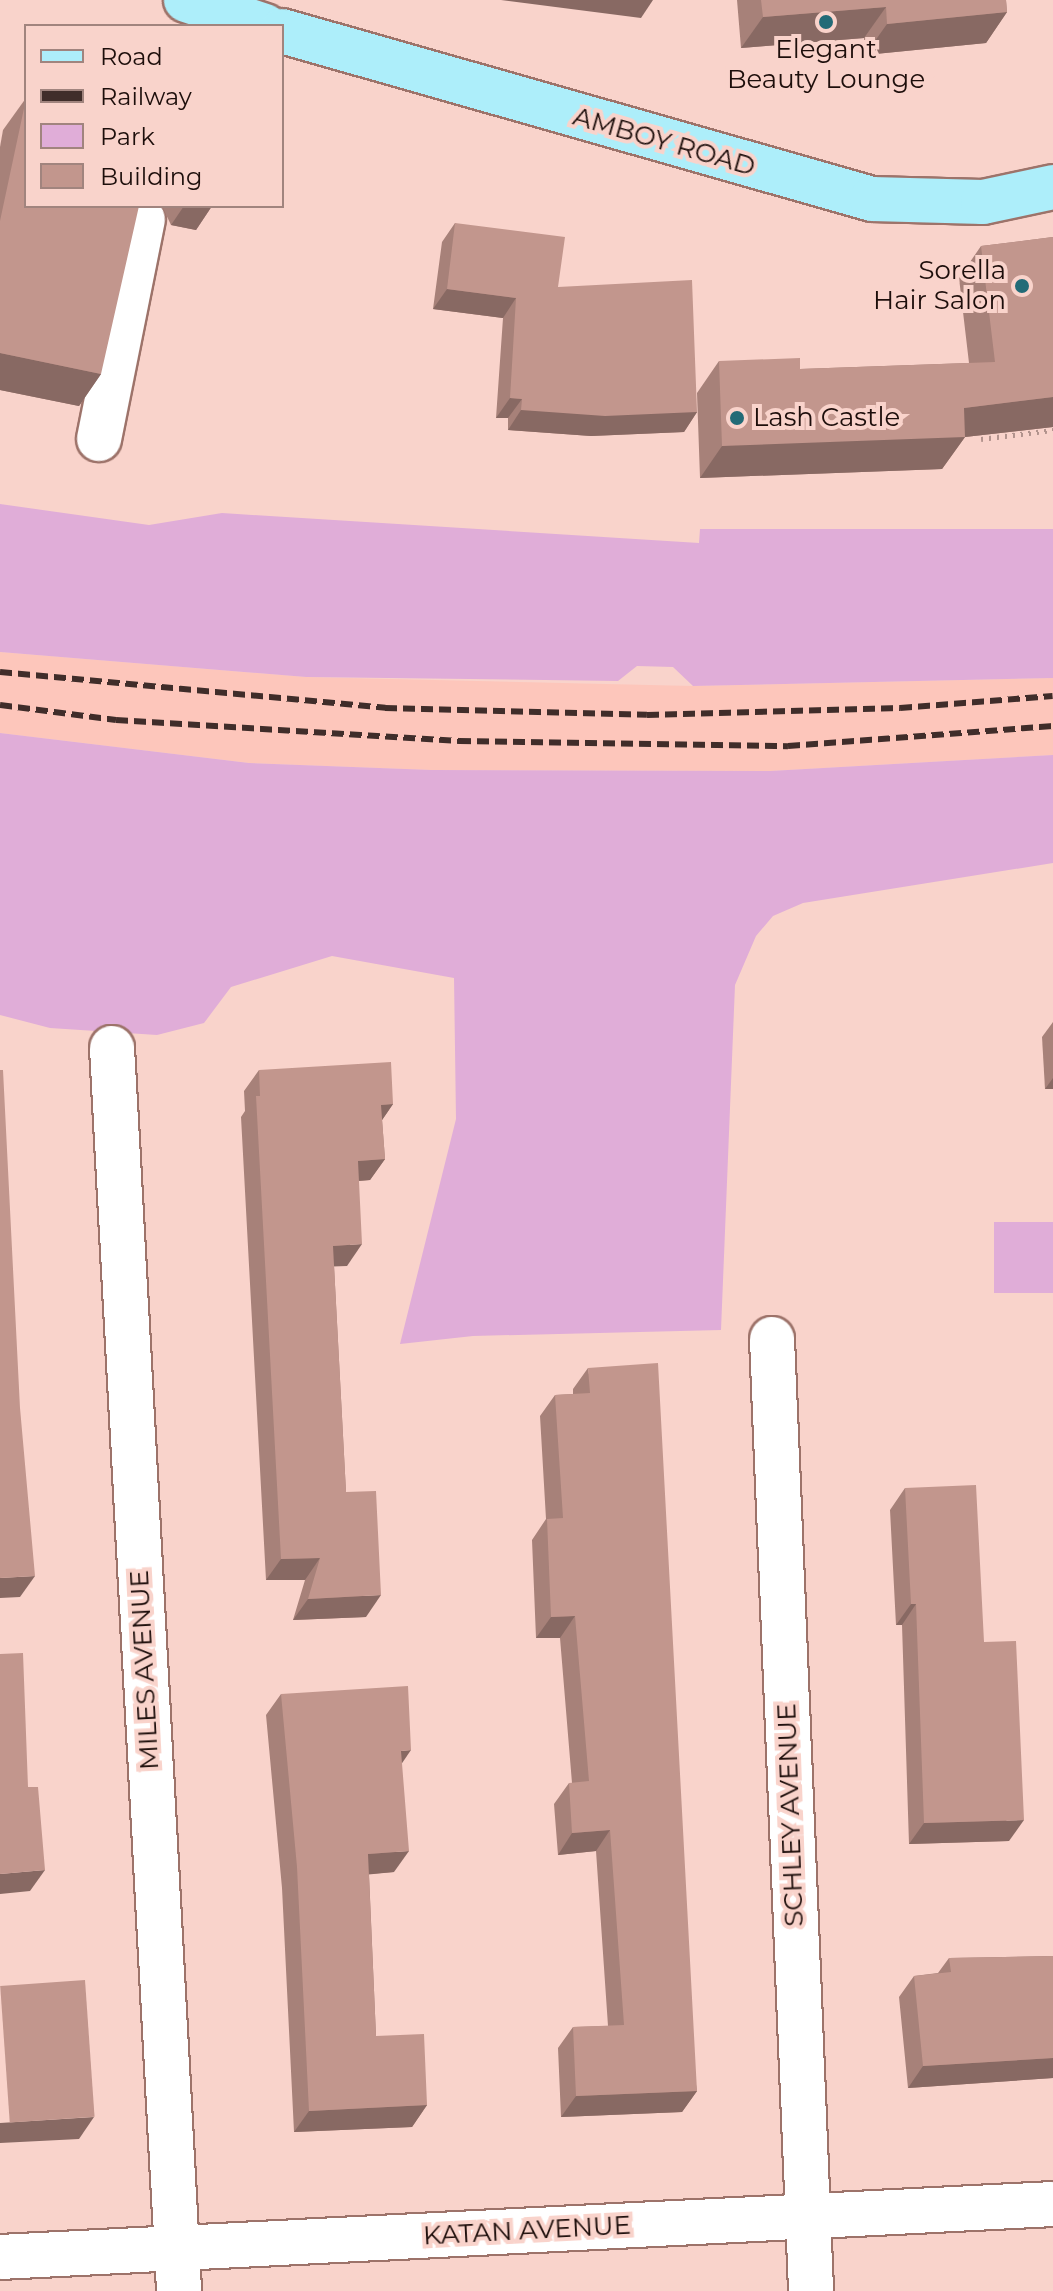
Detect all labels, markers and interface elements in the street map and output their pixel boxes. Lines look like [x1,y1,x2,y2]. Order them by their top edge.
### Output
marker: Elegant Beauty Lounge [817,13,835,31]
legend [24,24,284,208]
place label: Elegant Beauty Lounge [727,34,925,96]
text: Road [100,42,163,71]
text: Railway [100,82,192,111]
street label: AMBOY ROAD [569,101,759,183]
text: Park [100,122,155,151]
text: Building [100,162,203,191]
place label: Sorella Hair Salon [873,255,1006,316]
marker: Sorella Hair Salon [1013,277,1031,295]
place label: Lash Castle [753,402,900,434]
marker: Lash Castle [728,409,746,427]
street label: MILES AVENUE [124,1569,166,1771]
street label: SCHLEY AVENUE [772,1703,810,1927]
street label: KATAN AVENUE [422,2210,632,2252]

